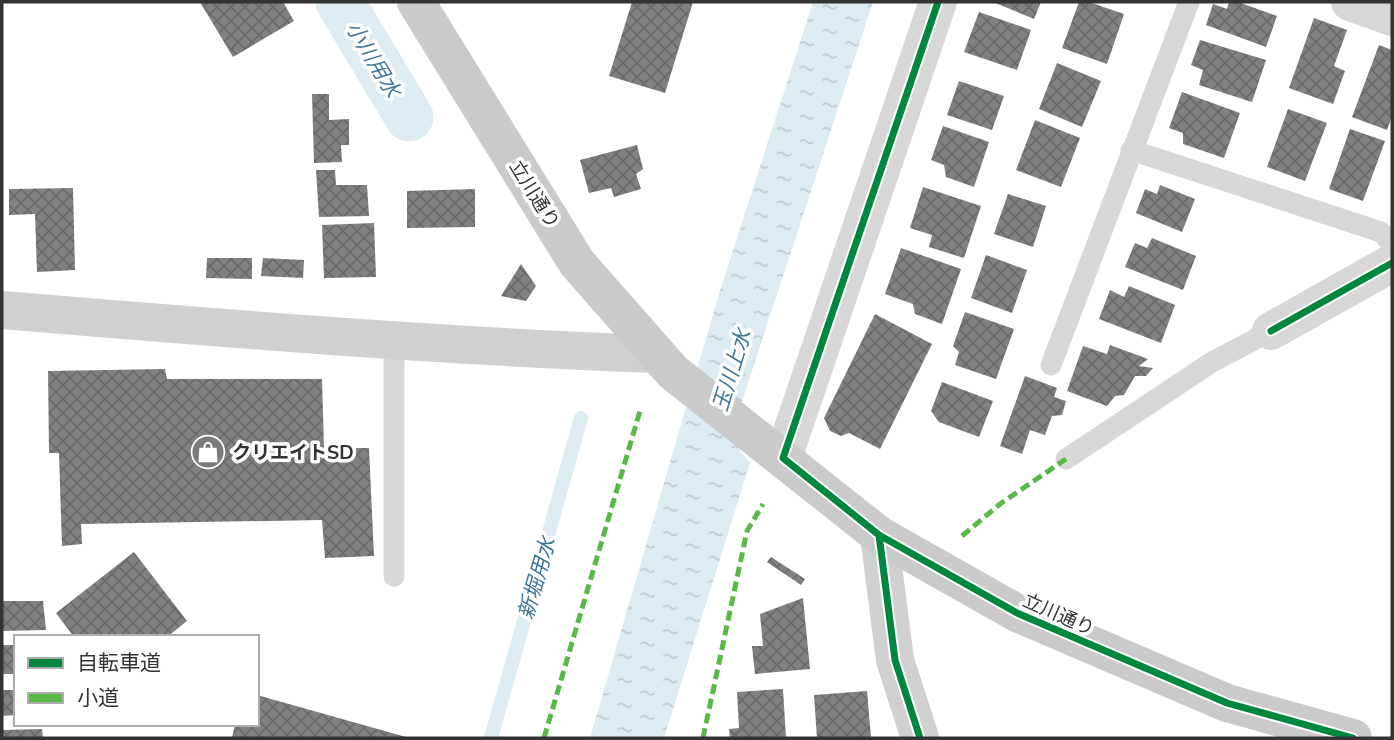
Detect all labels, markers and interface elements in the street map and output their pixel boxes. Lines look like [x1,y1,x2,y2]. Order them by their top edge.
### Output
water label: 小川用水 [341,16,408,103]
street label: 立川通り [505,155,565,233]
water label: 玉川上水 [706,324,756,414]
shop icon: クリエイトSD [189,433,227,471]
place label: クリエイトSD [232,440,354,464]
water label: 新堀用水 [512,532,561,622]
street label: 立川通り [1019,588,1099,640]
legend [14,635,259,726]
text: 自転車道 [77,649,161,675]
text: 小道 [77,684,119,710]

